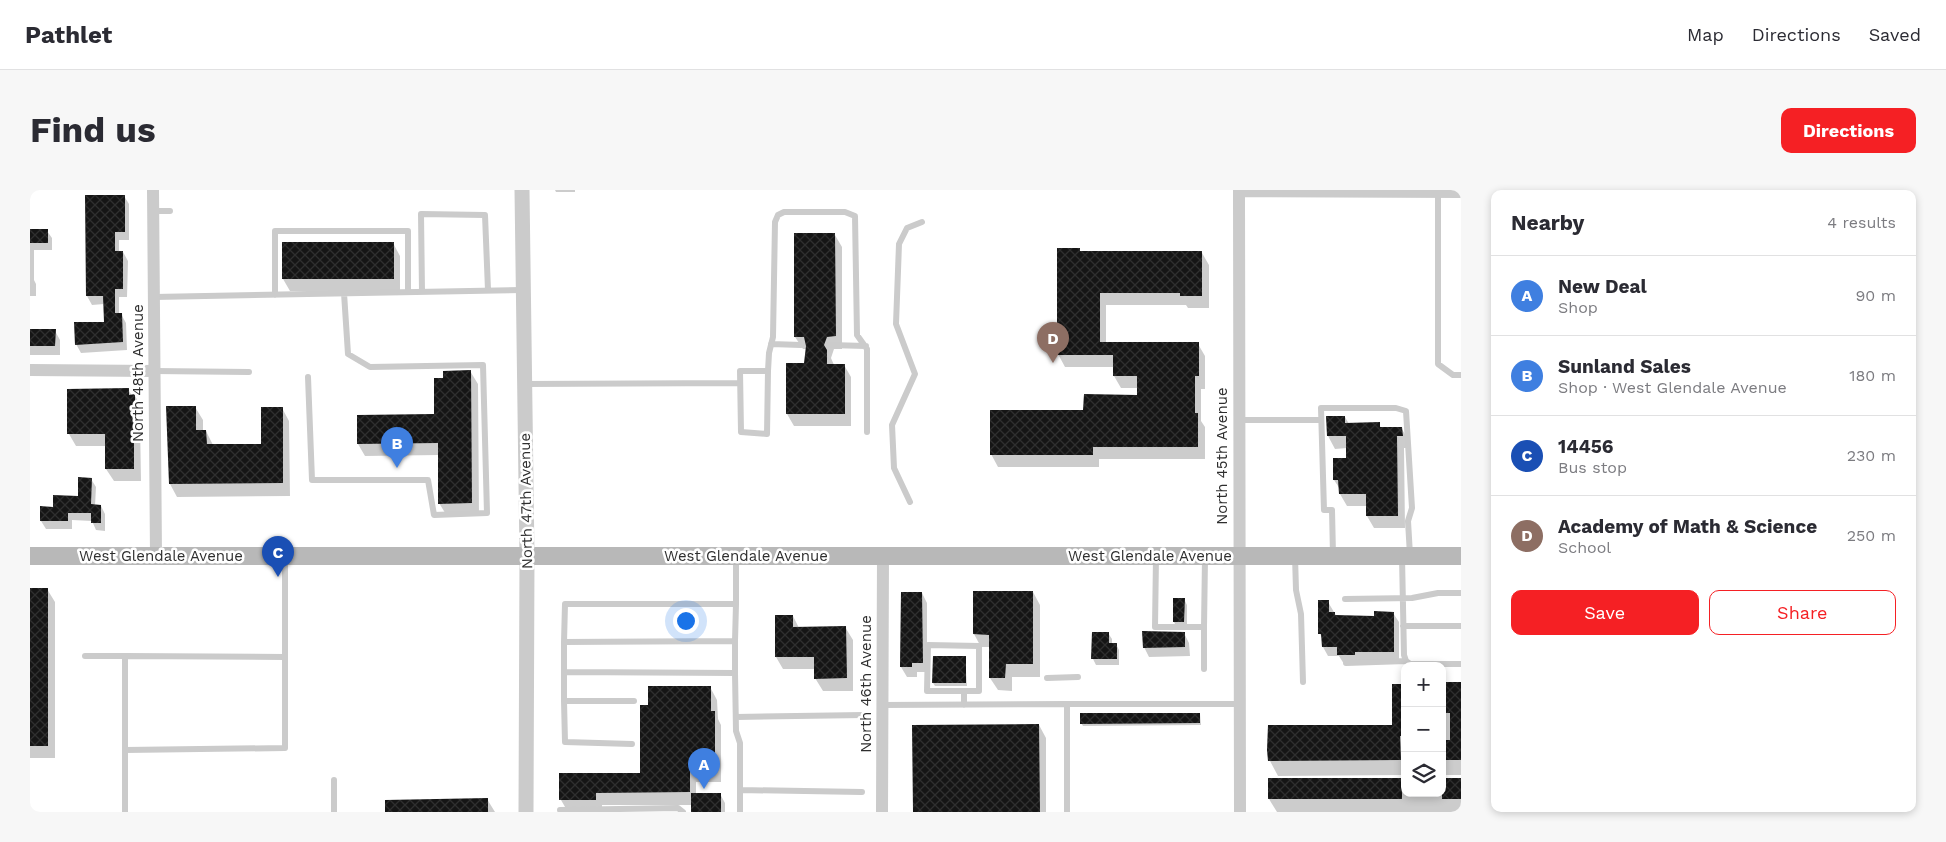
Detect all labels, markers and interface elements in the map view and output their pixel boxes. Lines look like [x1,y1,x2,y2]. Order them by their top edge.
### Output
text: Pathlet [25,21,112,49]
text: Map [1687,24,1724,45]
text: Directions [1752,24,1841,45]
text: Saved [1869,24,1921,45]
button: Directions [1781,108,1916,153]
text: Find us [30,109,156,151]
text: Nearby [1511,210,1584,235]
text: 4 results [1827,213,1896,232]
text: New Deal [1558,275,1647,298]
text: A [1522,286,1532,305]
text: 90 m [1855,286,1896,305]
text: Shop [1558,298,1598,317]
street label: North 48th Avenue [129,304,147,442]
pin: D [1037,322,1069,363]
text: Sunland Sales [1558,355,1691,378]
text: B [1522,366,1532,385]
text: 180 m [1849,366,1896,385]
text: Shop · West Glendale Avenue [1558,378,1787,397]
street label: North 45th Avenue [1213,387,1231,525]
pin: B [381,427,413,468]
street label: North 47th Avenue [516,433,536,569]
text: 14456 [1558,435,1614,458]
text: C [1522,446,1532,465]
text: 230 m [1847,446,1896,465]
text: Bus stop [1558,458,1627,477]
text: Academy of Math & Science [1558,515,1817,538]
text: D [1521,526,1533,545]
text: 250 m [1847,526,1896,545]
pin: C [262,536,294,577]
text: School [1558,538,1611,557]
street label: West Glendale Avenue [79,547,243,565]
street label: West Glendale Avenue [664,547,828,565]
street label: West Glendale Avenue [1068,547,1232,565]
button: Save [1511,590,1699,635]
button: Share [1709,590,1896,635]
your location [673,608,699,634]
street label: North 46th Avenue [857,615,875,753]
map controls [1401,662,1446,797]
button: + [1401,662,1446,707]
button: − [1401,707,1446,752]
pin: A [688,748,720,789]
button: layers [1401,752,1446,797]

